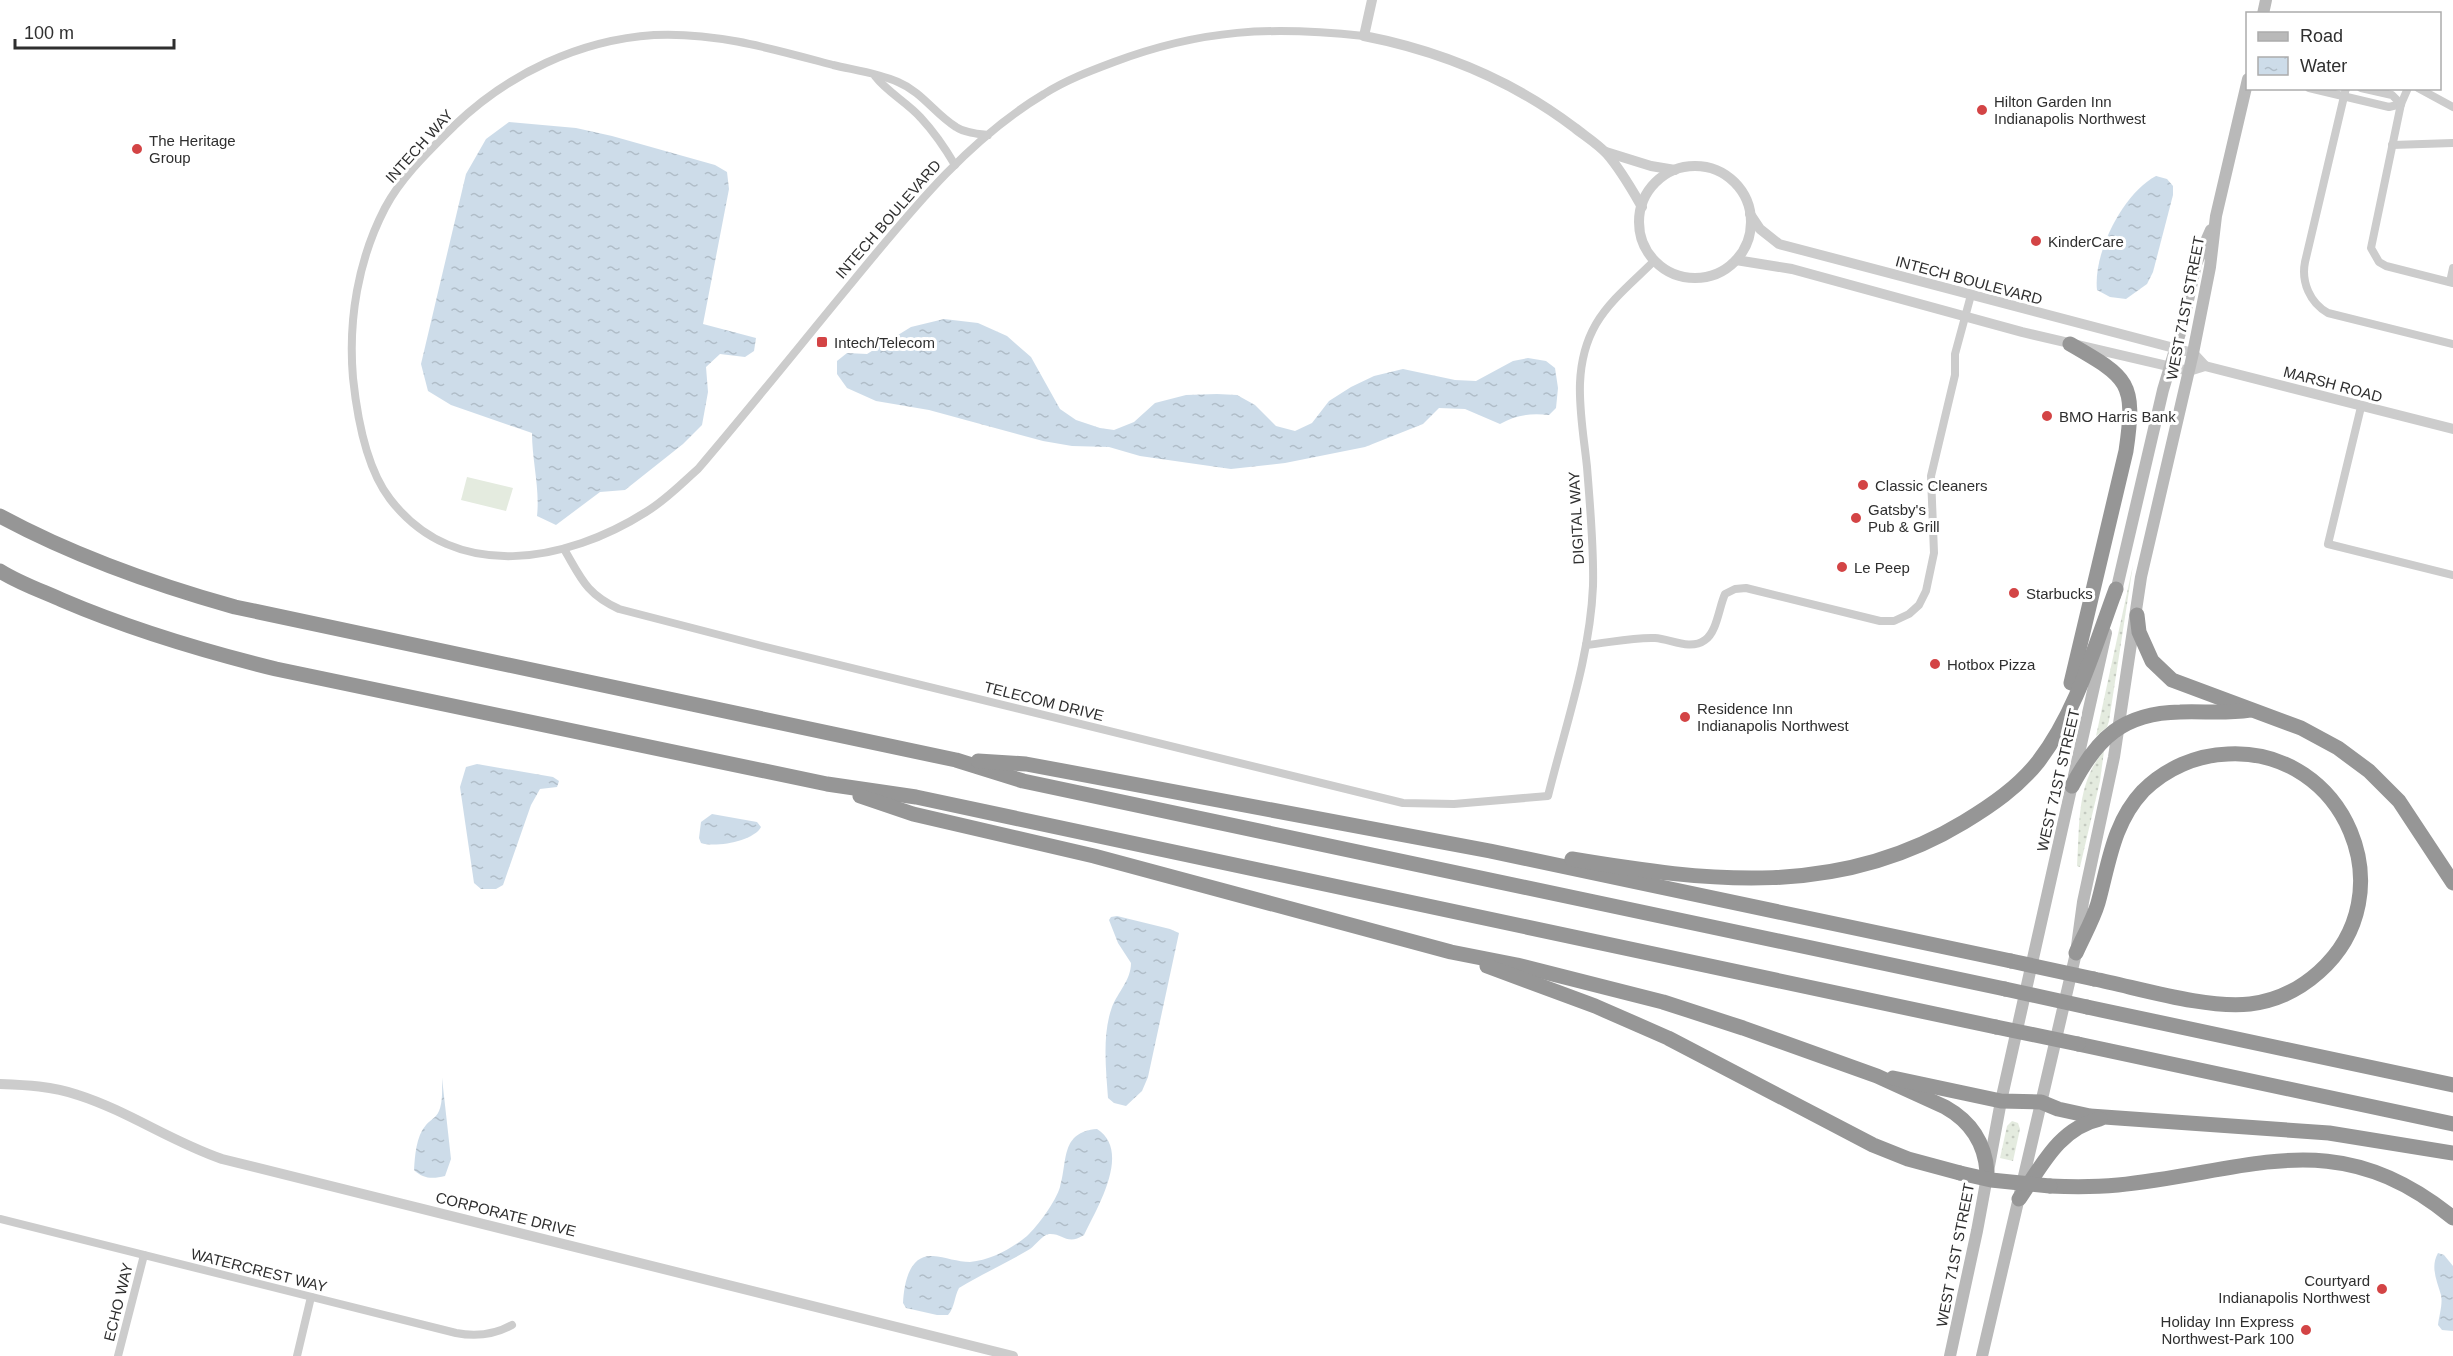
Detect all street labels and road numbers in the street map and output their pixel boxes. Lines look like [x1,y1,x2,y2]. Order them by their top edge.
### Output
street label: INTECH WAY [382,106,456,186]
street label: INTECH BOULEVARD [832,156,944,282]
street label: WEST 71ST STREET [2163,235,2207,381]
street label: INTECH BOULEVARD [1894,252,2044,308]
street label: MARSH ROAD [2282,363,2384,405]
street label: DIGITAL WAY [1565,471,1587,565]
street label: TELECOM DRIVE [982,678,1106,724]
street label: WEST 71ST STREET [2033,707,2083,853]
street label: WEST 71ST STREET [1933,1182,1977,1328]
street label: CORPORATE DRIVE [434,1188,578,1240]
street label: WATERCREST WAY [189,1245,329,1295]
street label: ECHO WAY [100,1261,136,1343]

